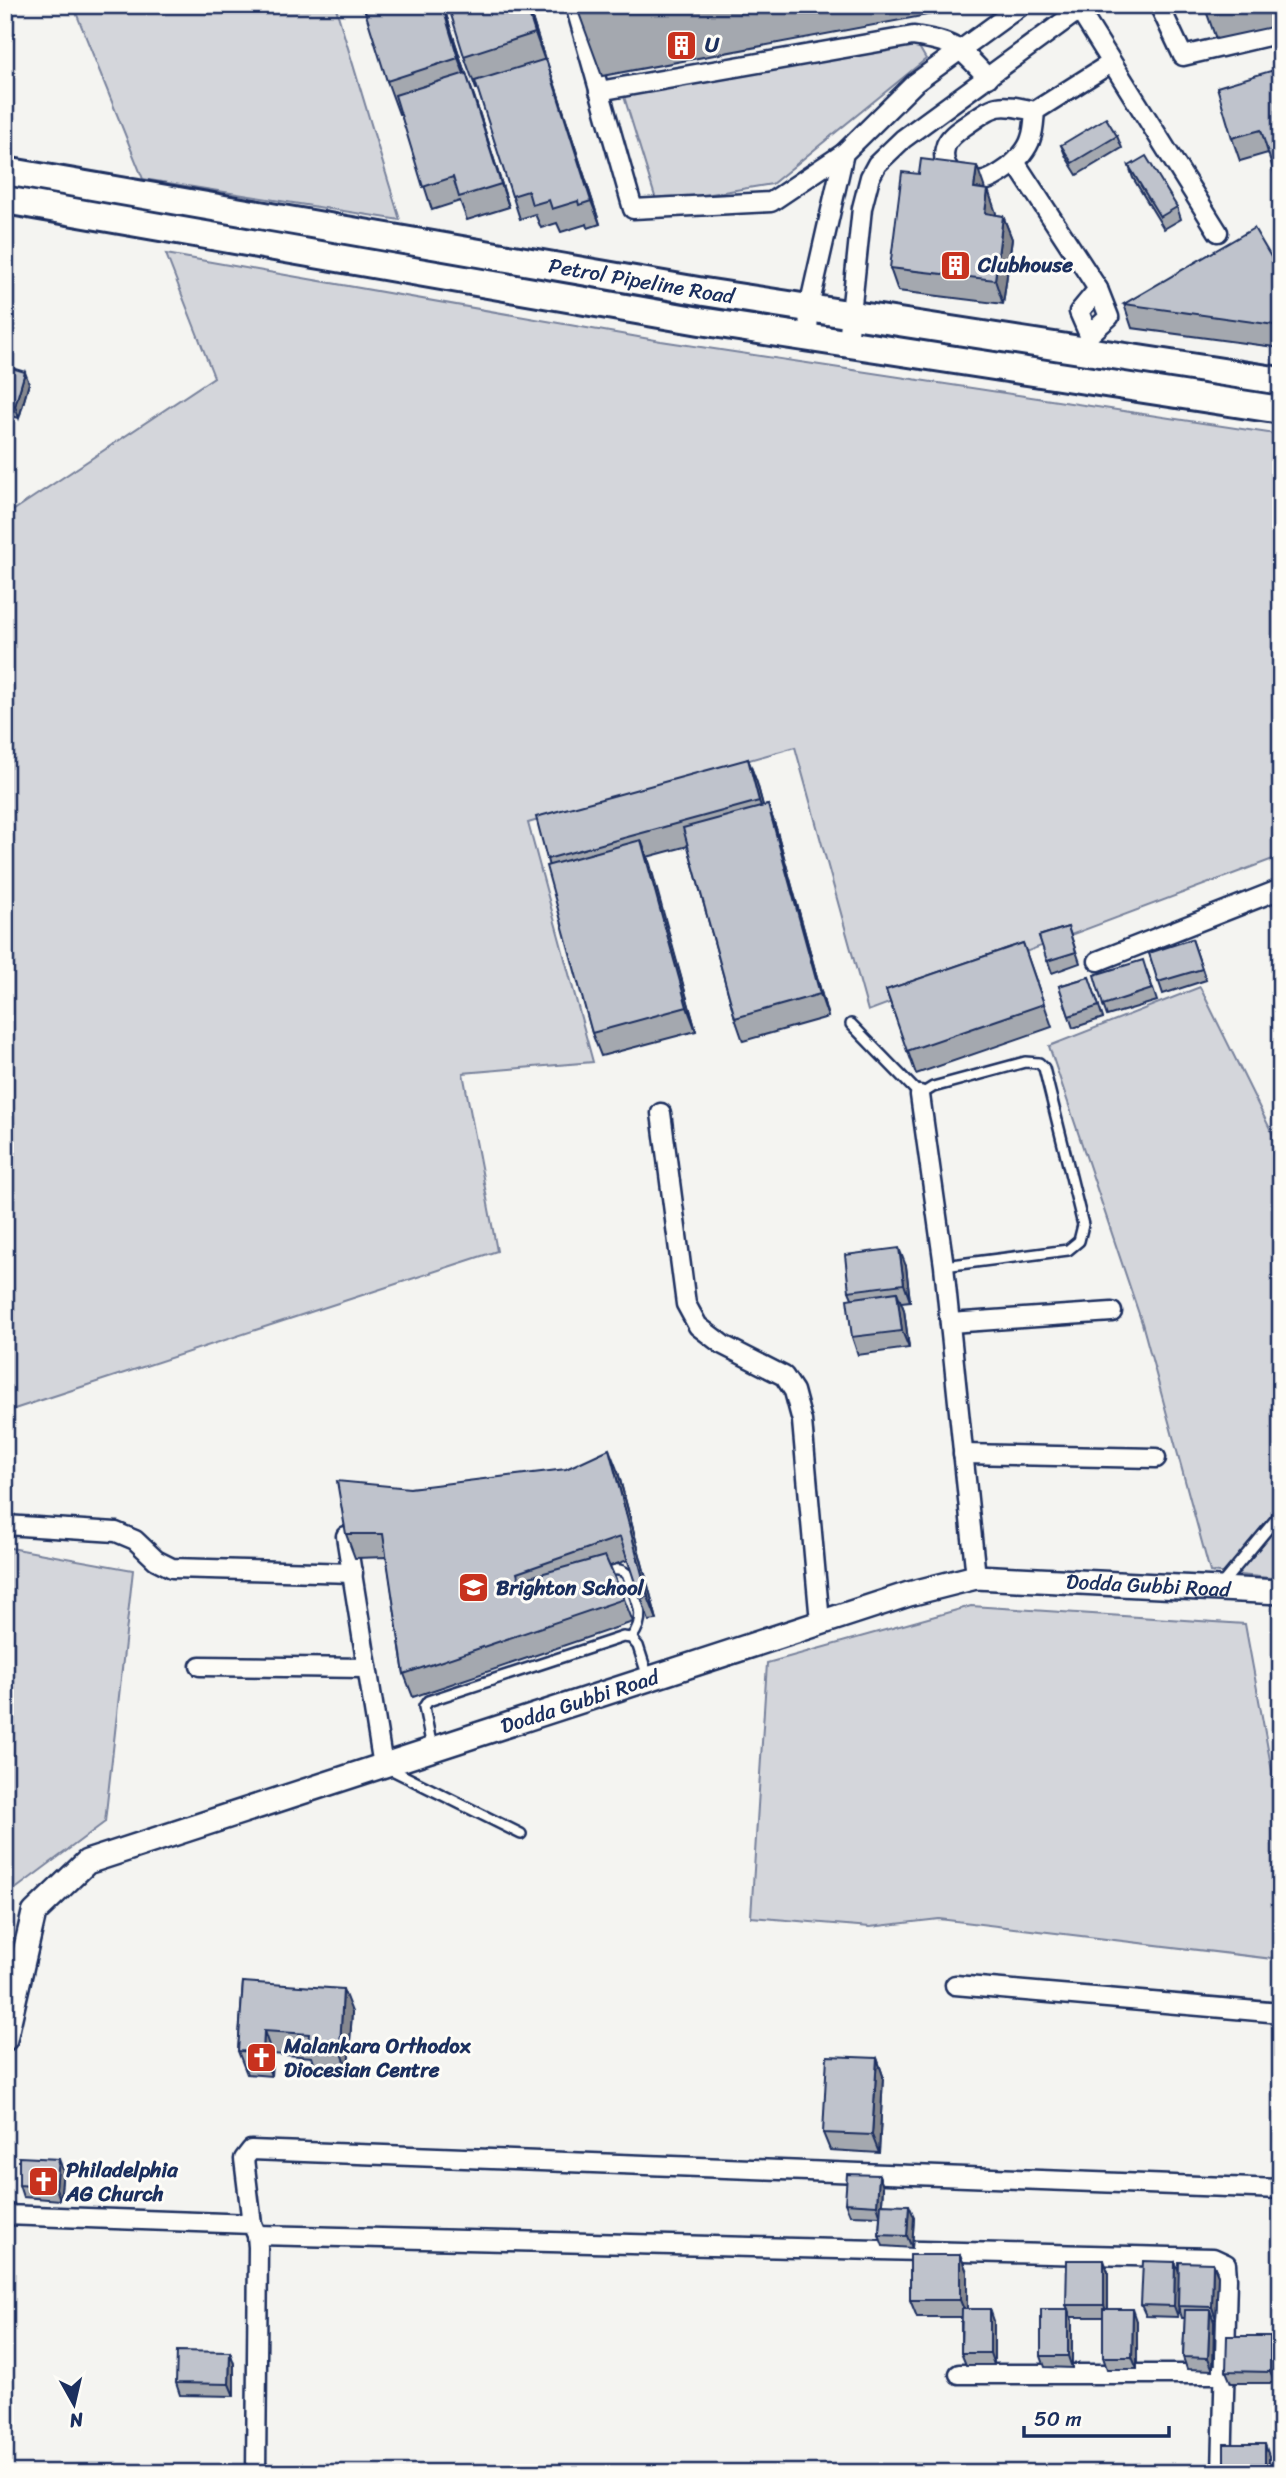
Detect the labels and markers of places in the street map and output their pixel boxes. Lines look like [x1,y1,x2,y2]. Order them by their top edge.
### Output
place label: U [705,26,720,64]
building icon: U [665,28,699,62]
place label: Clubhouse [977,246,1073,284]
building icon: Clubhouse [938,248,972,282]
place label: Brighton School [496,1569,645,1607]
school or university icon: Brighton School [456,1571,490,1605]
place label: Malankara Orthodox Diocesian Centre [283,2027,472,2089]
church icon: Malankara Orthodox Diocesian Centre [244,2041,278,2075]
place label: Philadelphia AG Church [65,2151,179,2213]
church icon: Philadelphia AG Church [26,2165,60,2199]

